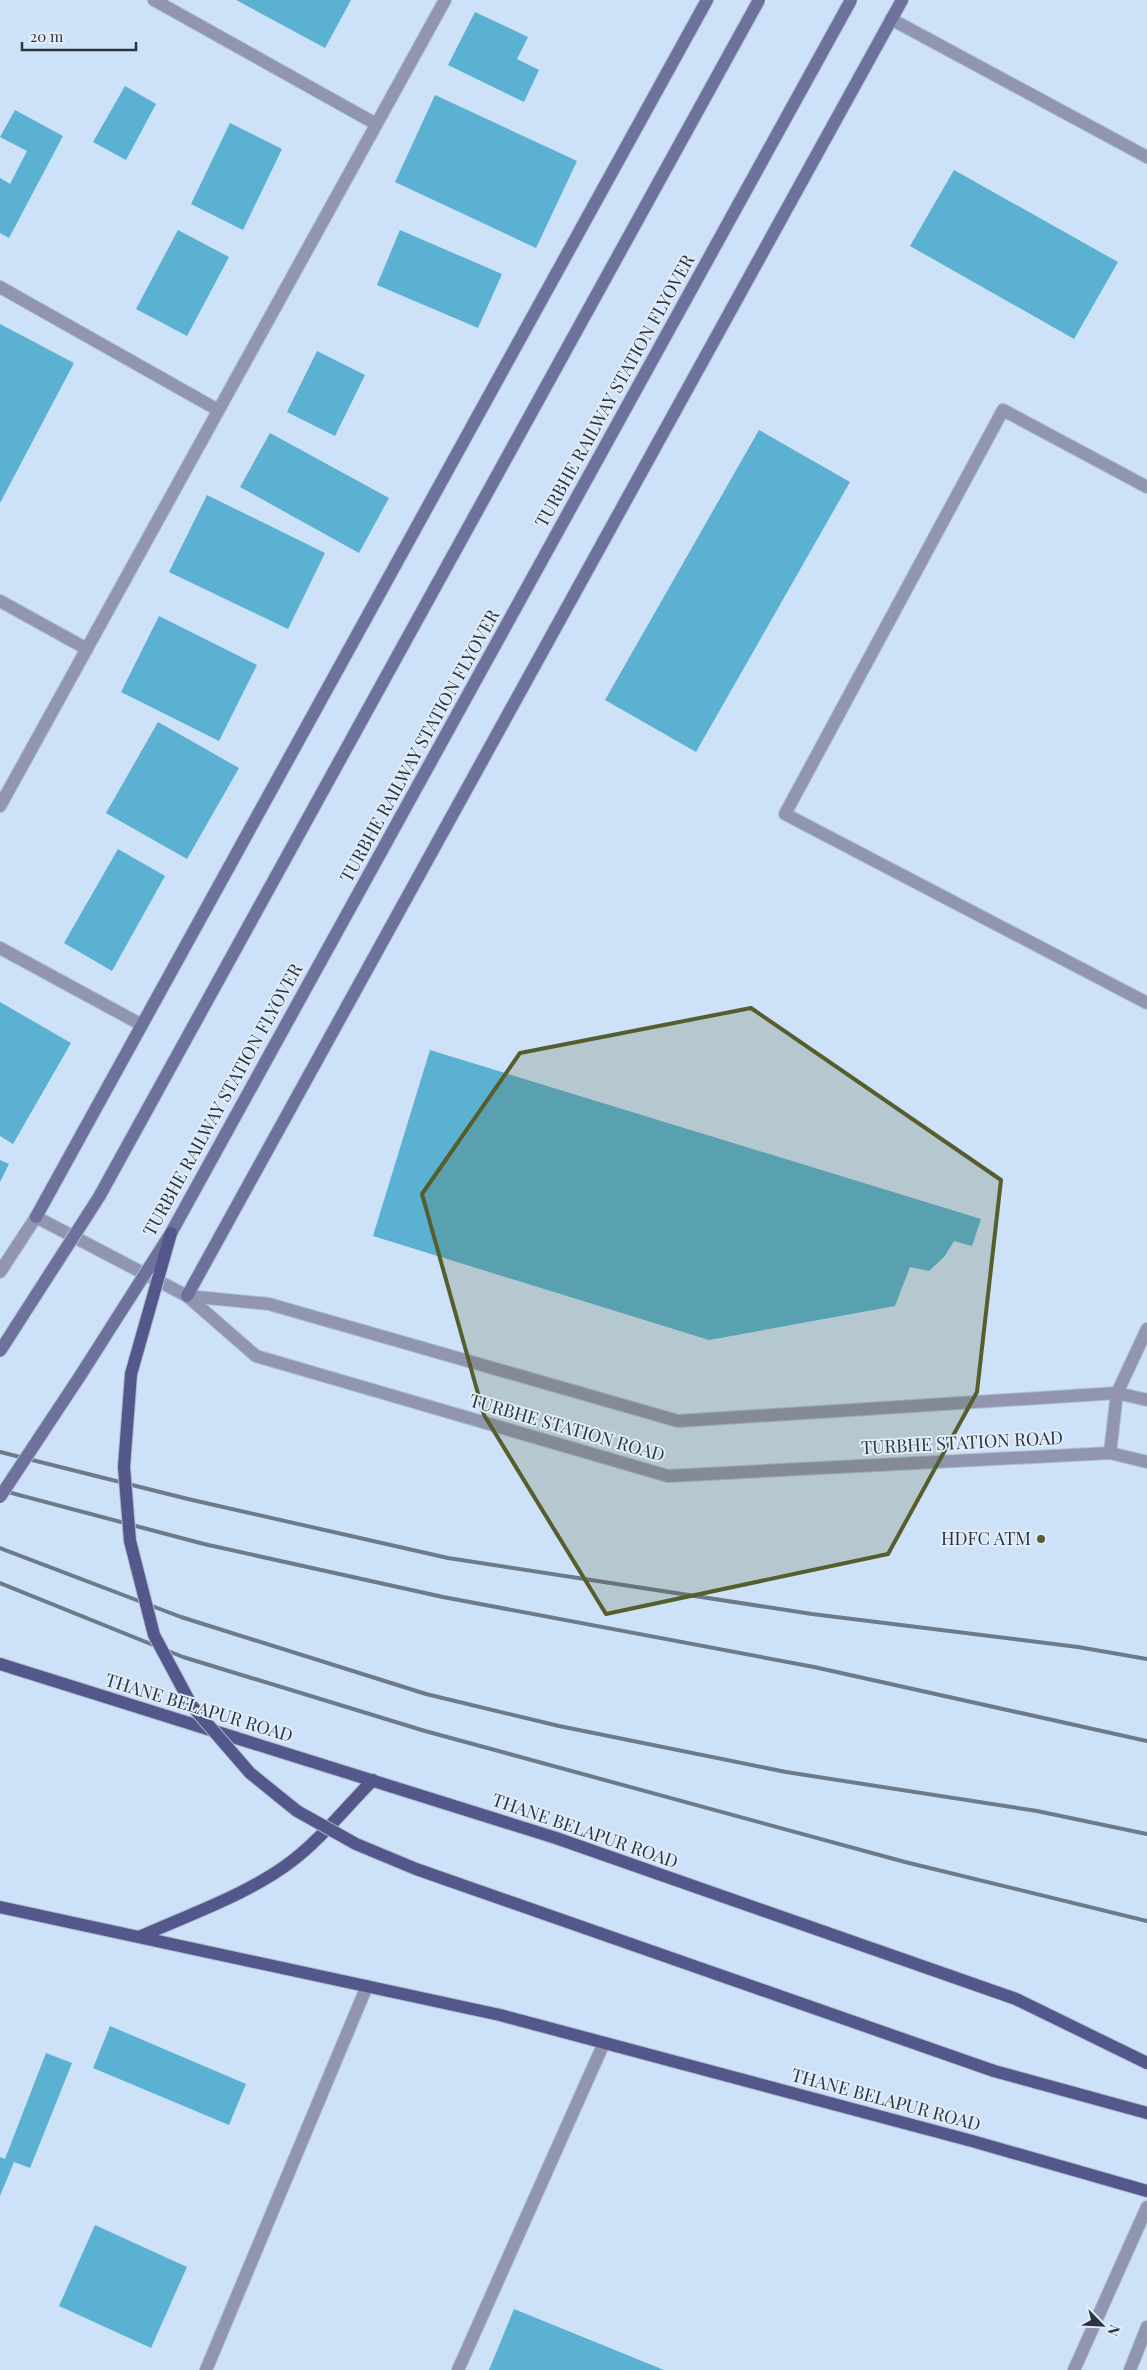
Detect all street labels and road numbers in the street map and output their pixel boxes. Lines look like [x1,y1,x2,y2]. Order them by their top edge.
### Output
street label: TURBHE RAILWAY STATION FLYOVER [529,250,700,531]
street label: TURBHE RAILWAY STATION FLYOVER [334,605,505,886]
street label: TURBHE RAILWAY STATION FLYOVER [137,959,308,1240]
street label: TURBHE STATION ROAD [467,1388,668,1466]
street label: TURBHE STATION ROAD [860,1425,1063,1459]
street label: THANE BELAPUR ROAD [103,1667,296,1747]
street label: THANE BELAPUR ROAD [489,1787,681,1873]
street label: THANE BELAPUR ROAD [789,2062,984,2136]

